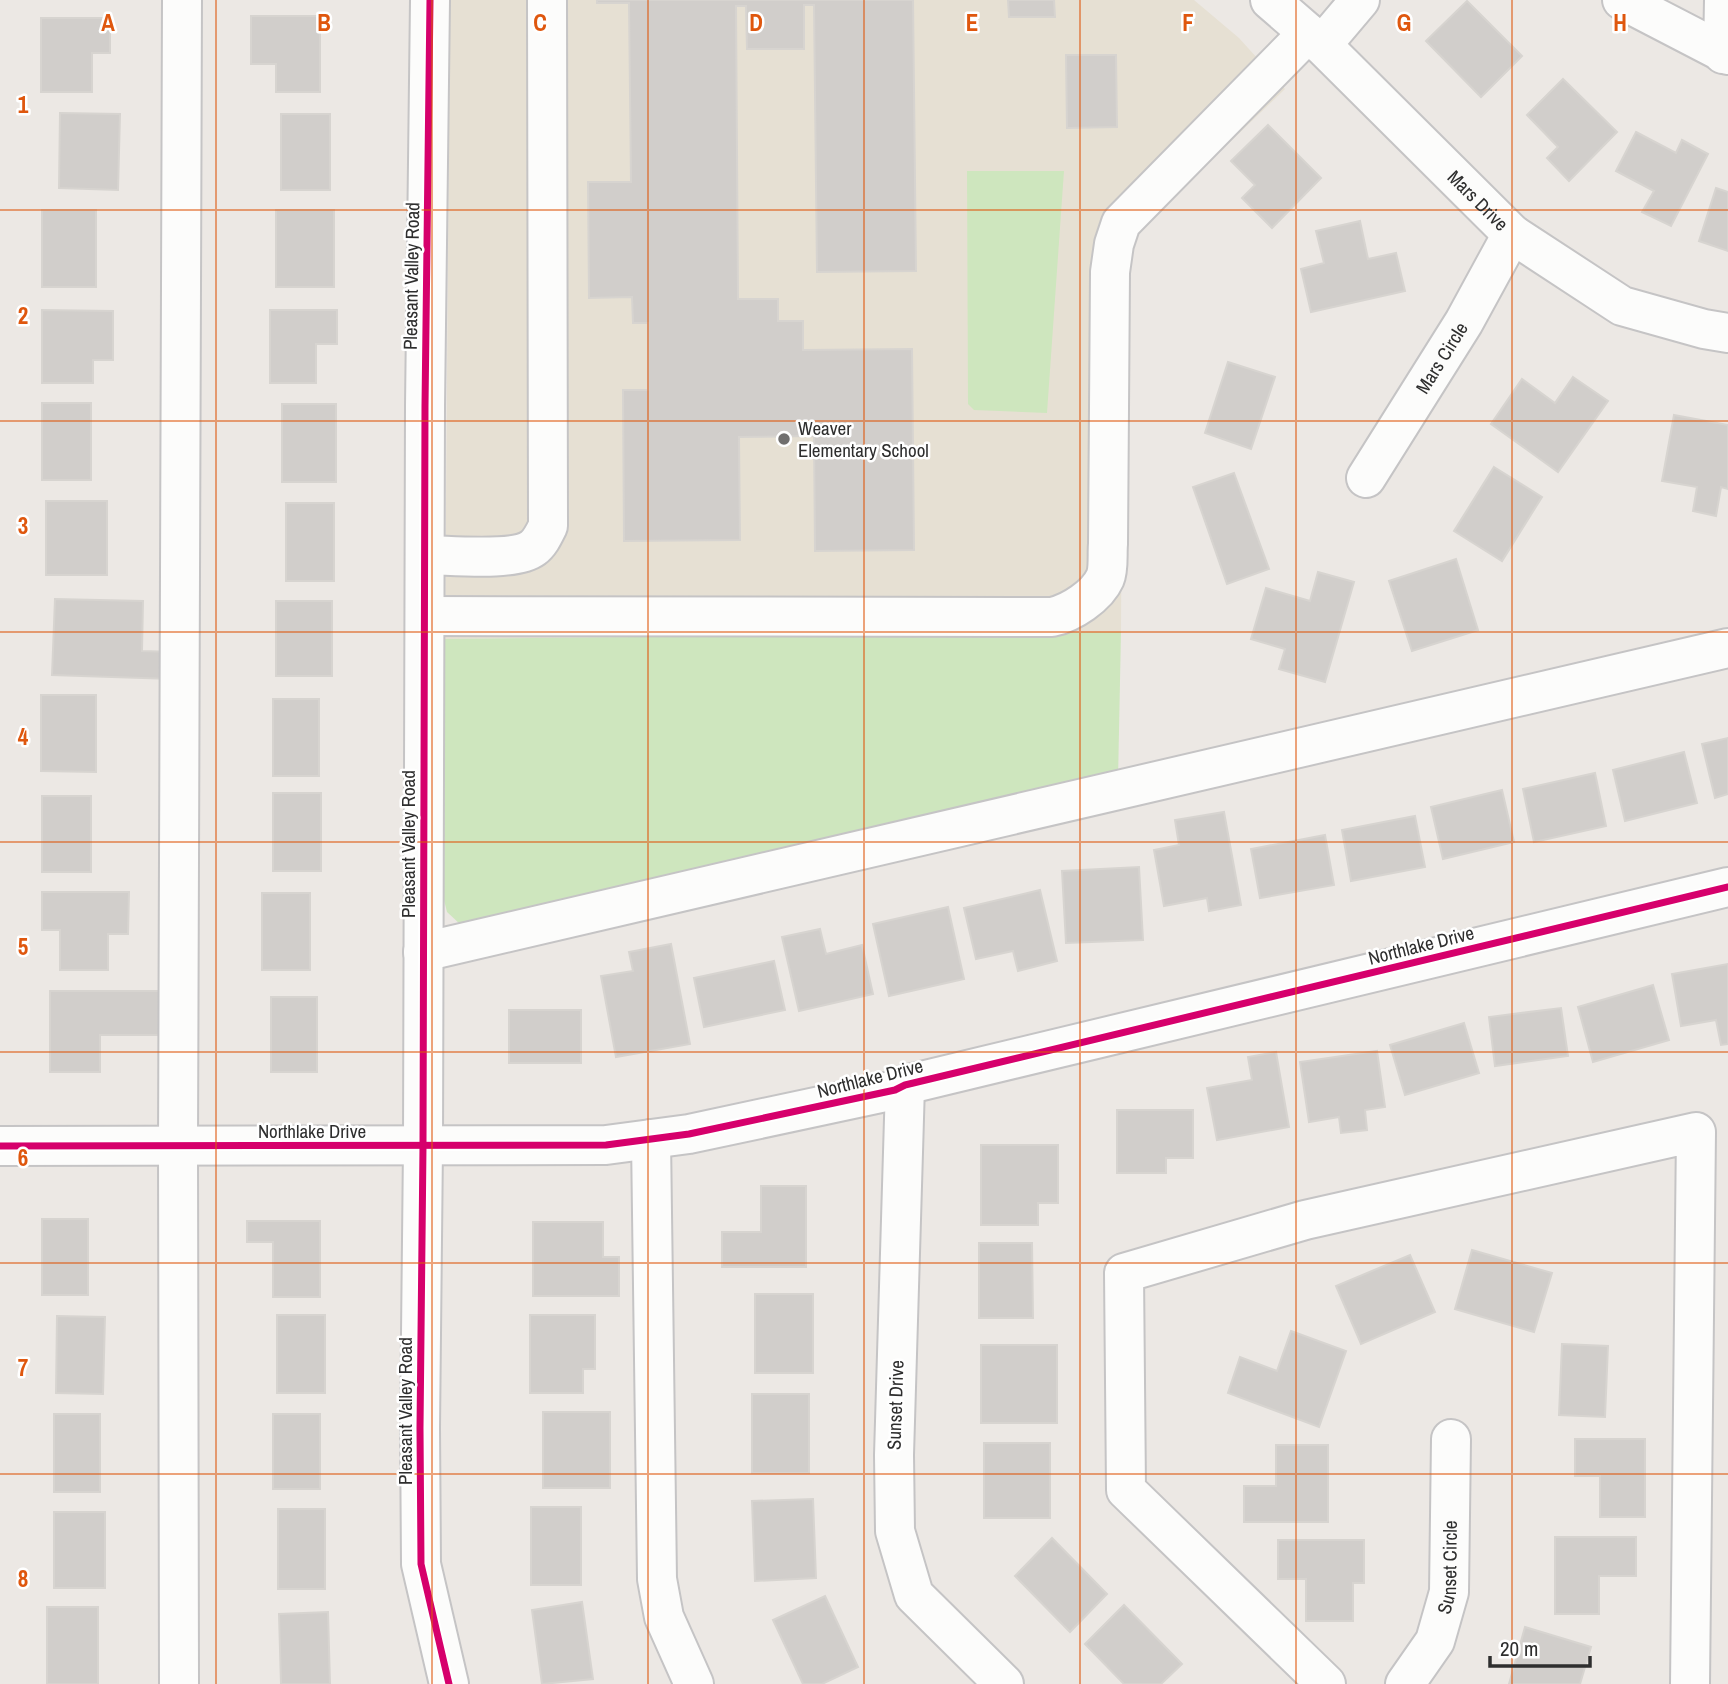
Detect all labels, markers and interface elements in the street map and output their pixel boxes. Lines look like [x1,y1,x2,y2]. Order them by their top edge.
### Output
text: A [101,7,115,38]
text: B [317,7,331,38]
text: C [533,7,547,38]
text: D [749,7,763,38]
text: E [966,7,978,38]
text: F [1182,7,1194,38]
text: G [1397,7,1411,38]
text: H [1613,7,1627,38]
text: 1 [18,89,29,120]
street label: Mars Drive [1442,164,1514,236]
street label: Pleasant Valley Road [397,202,425,350]
text: 2 [18,300,28,331]
street label: Mars Circle [1409,317,1474,398]
place label: Weaver Elementary School [798,415,929,463]
marker: Weaver Elementary School [776,431,792,447]
text: 3 [18,510,28,541]
text: 4 [18,721,29,752]
street label: Pleasant Valley Road [395,770,421,918]
street label: Northlake Drive [1365,919,1477,971]
text: 5 [18,931,28,962]
street label: Northlake Drive [814,1052,926,1104]
street label: Northlake Drive [258,1118,366,1144]
text: 6 [18,1142,28,1173]
street label: Pleasant Valley Road [392,1337,418,1485]
text: 7 [18,1352,28,1383]
street label: Sunset Drive [880,1360,910,1450]
street label: Sunset Circle [1430,1520,1463,1617]
text: 8 [18,1563,28,1594]
scale bar [1490,1624,1590,1668]
text: 20 m [1500,1634,1538,1663]

